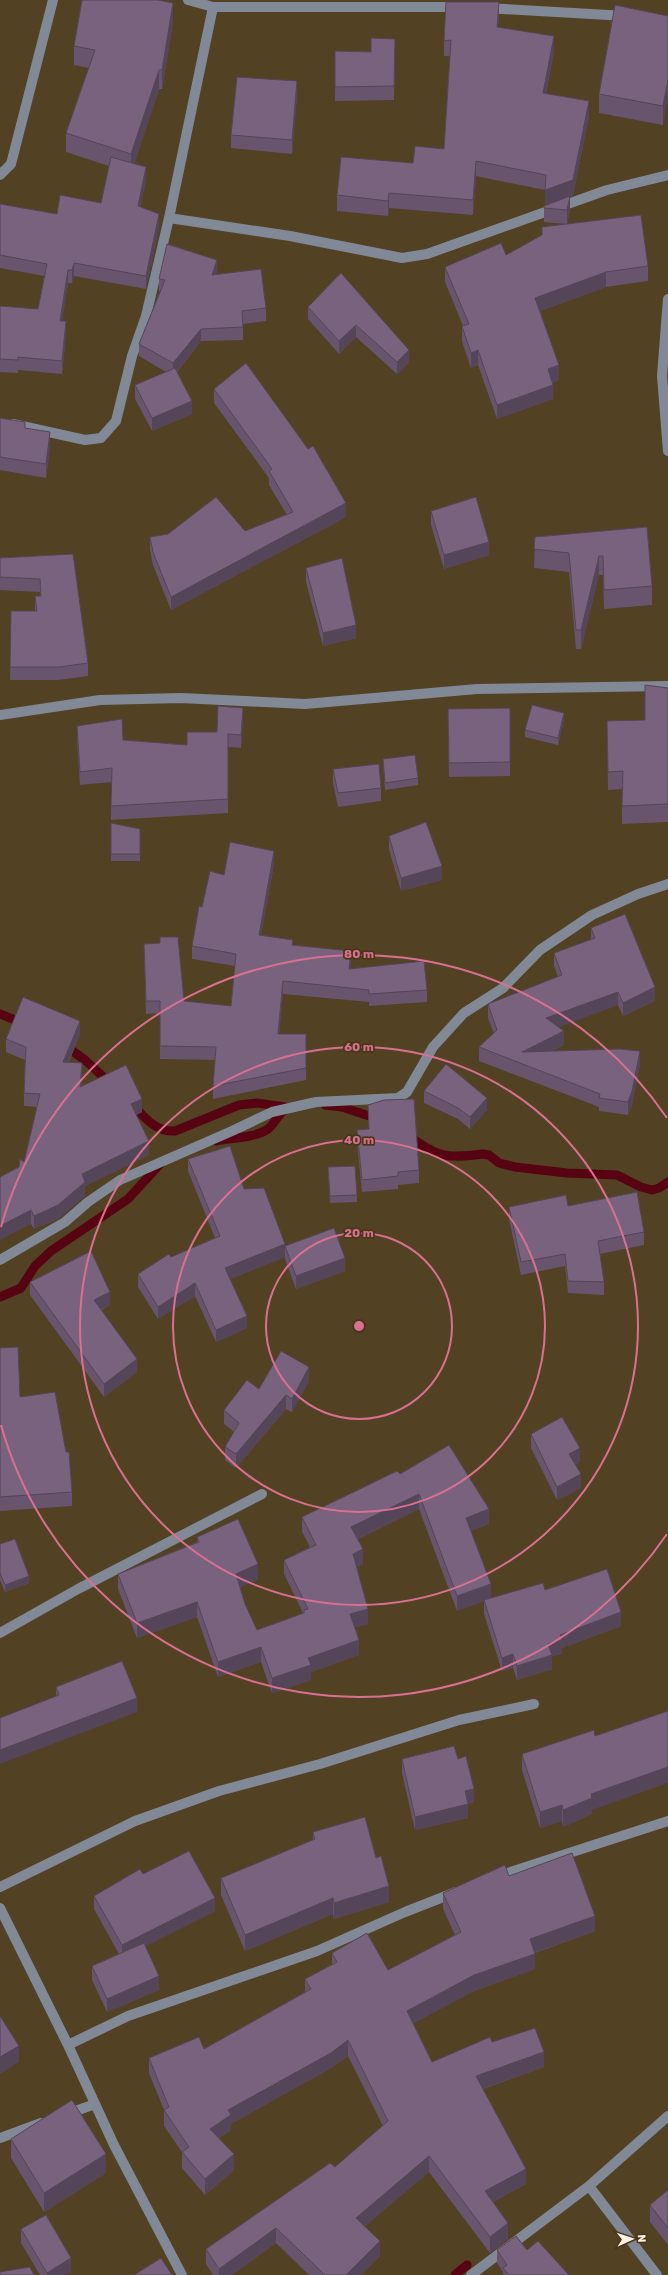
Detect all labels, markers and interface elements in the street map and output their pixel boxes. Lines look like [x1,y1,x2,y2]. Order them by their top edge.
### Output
text: 80 m [344,947,374,961]
text: 60 m [344,1040,374,1054]
text: 40 m [344,1133,374,1147]
text: 20 m [344,1226,374,1240]
centre of rings [352,1319,366,1333]
north arrow [612,2219,652,2259]
text: N [635,2234,648,2243]

